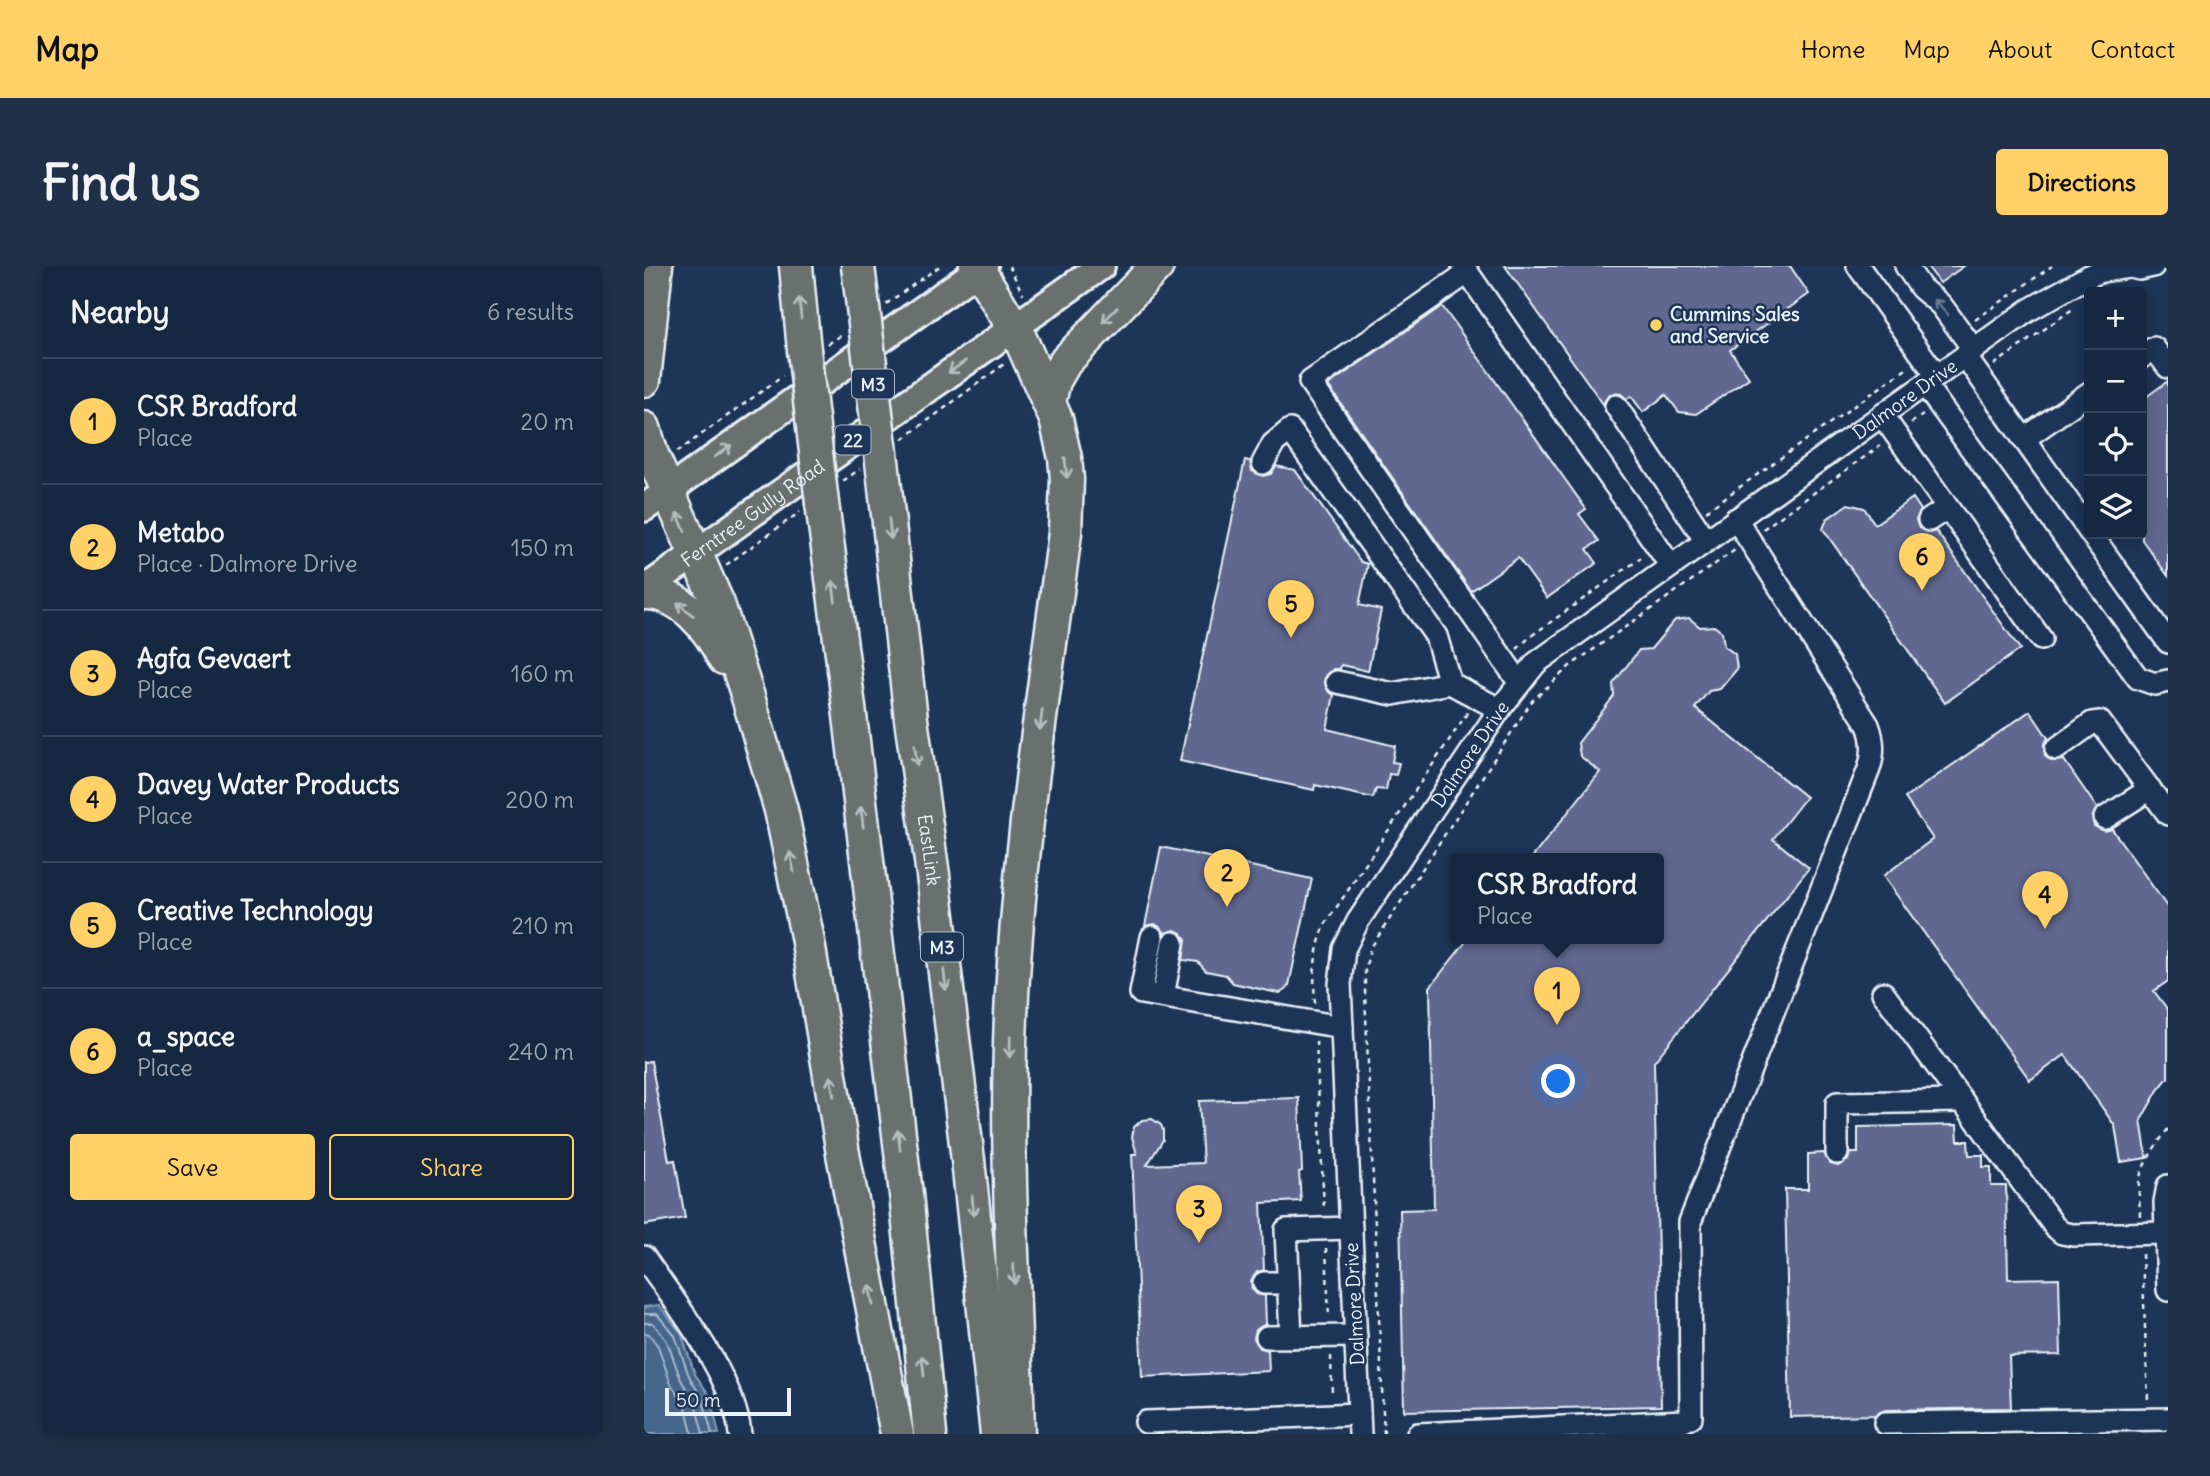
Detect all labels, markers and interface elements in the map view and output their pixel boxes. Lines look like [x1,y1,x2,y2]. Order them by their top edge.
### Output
text: Map [35,28,99,70]
text: Home [1801,34,1865,64]
text: Map [1903,34,1950,64]
text: About [1988,34,2052,64]
text: Contact [2090,34,2175,64]
button: Directions [1996,149,2168,215]
text: Find us [42,152,200,213]
map controls [2084,287,2147,539]
button: + [2084,287,2147,350]
text: Nearby [70,293,170,331]
text: 6 results [487,297,574,326]
one-way arrow [793,297,806,320]
one-way arrow [1933,298,1949,316]
place label: Cummins Sales and Service [1670,302,1800,348]
one-way arrow [1102,306,1119,323]
marker: Cummins Sales and Service [1648,317,1664,333]
button: − [2084,350,2147,413]
street label: Dalmore Drive [1848,353,1962,445]
one-way arrow [948,360,967,374]
road number: M3 [852,370,894,398]
text: CSR Bradford [137,390,297,423]
text: 1 [88,407,98,436]
text: 20 m [521,407,574,436]
button: locate [2084,413,2147,476]
text: Place [137,423,193,452]
road number: 22 [836,426,871,454]
one-way arrow [713,444,732,459]
street label: Ferntree Gully Road [676,454,829,572]
one-way arrow [1060,456,1073,479]
button: layers [2084,476,2147,539]
one-way arrow [674,512,687,534]
text: Metabo [137,516,225,549]
one-way arrow [883,517,896,540]
text: 2 [87,533,99,562]
text: 150 m [511,533,574,562]
pin: 6 [1899,533,1945,591]
text: Place · Dalmore Drive [137,549,357,578]
one-way arrow [827,580,840,603]
pin: 5 [1268,580,1314,638]
one-way arrow [677,602,695,617]
text: Agfa Gevaert [137,642,291,675]
text: 3 [86,659,100,688]
text: 160 m [511,659,574,688]
text: Place [137,675,193,704]
street label: Dalmore Drive [1426,696,1514,812]
one-way arrow [1034,708,1047,731]
one-way arrow [910,743,923,766]
text: Davey Water Products [137,768,400,801]
text: 4 [86,785,100,814]
text: 200 m [505,785,574,814]
text: Place [137,801,193,830]
one-way arrow [855,806,868,829]
street label: EastLink [913,813,946,888]
pin: 2 [1204,849,1250,907]
one-way arrow [785,851,799,874]
popup [1450,853,1664,944]
text: CSR Bradford [1477,868,1637,901]
pin: 4 [2022,871,2068,929]
text: Creative Technology [137,894,373,927]
text: Place [1477,901,1533,930]
text: 5 [86,911,100,940]
text: 210 m [511,911,574,940]
text: Place [137,927,193,956]
road number: M3 [921,932,963,962]
pin: 1 [1534,967,1580,1025]
one-way arrow [939,969,952,991]
text: a_space [137,1020,235,1053]
one-way arrow [1003,1035,1017,1058]
text: 6 [86,1037,100,1066]
text: 240 m [508,1037,574,1066]
text: Place [137,1053,193,1082]
your location [1541,1064,1575,1098]
one-way arrow [825,1075,838,1098]
one-way arrow [893,1129,906,1152]
button: Save [70,1134,315,1200]
button: Share [329,1134,574,1200]
pin: 3 [1176,1185,1222,1243]
one-way arrow [967,1194,980,1217]
street label: Dalmore Drive [1339,1242,1369,1366]
one-way arrow [1007,1262,1020,1285]
one-way arrow [864,1284,878,1307]
one-way arrow [916,1355,929,1378]
scale bar [665,1385,791,1417]
text: 50 m [676,1388,721,1412]

